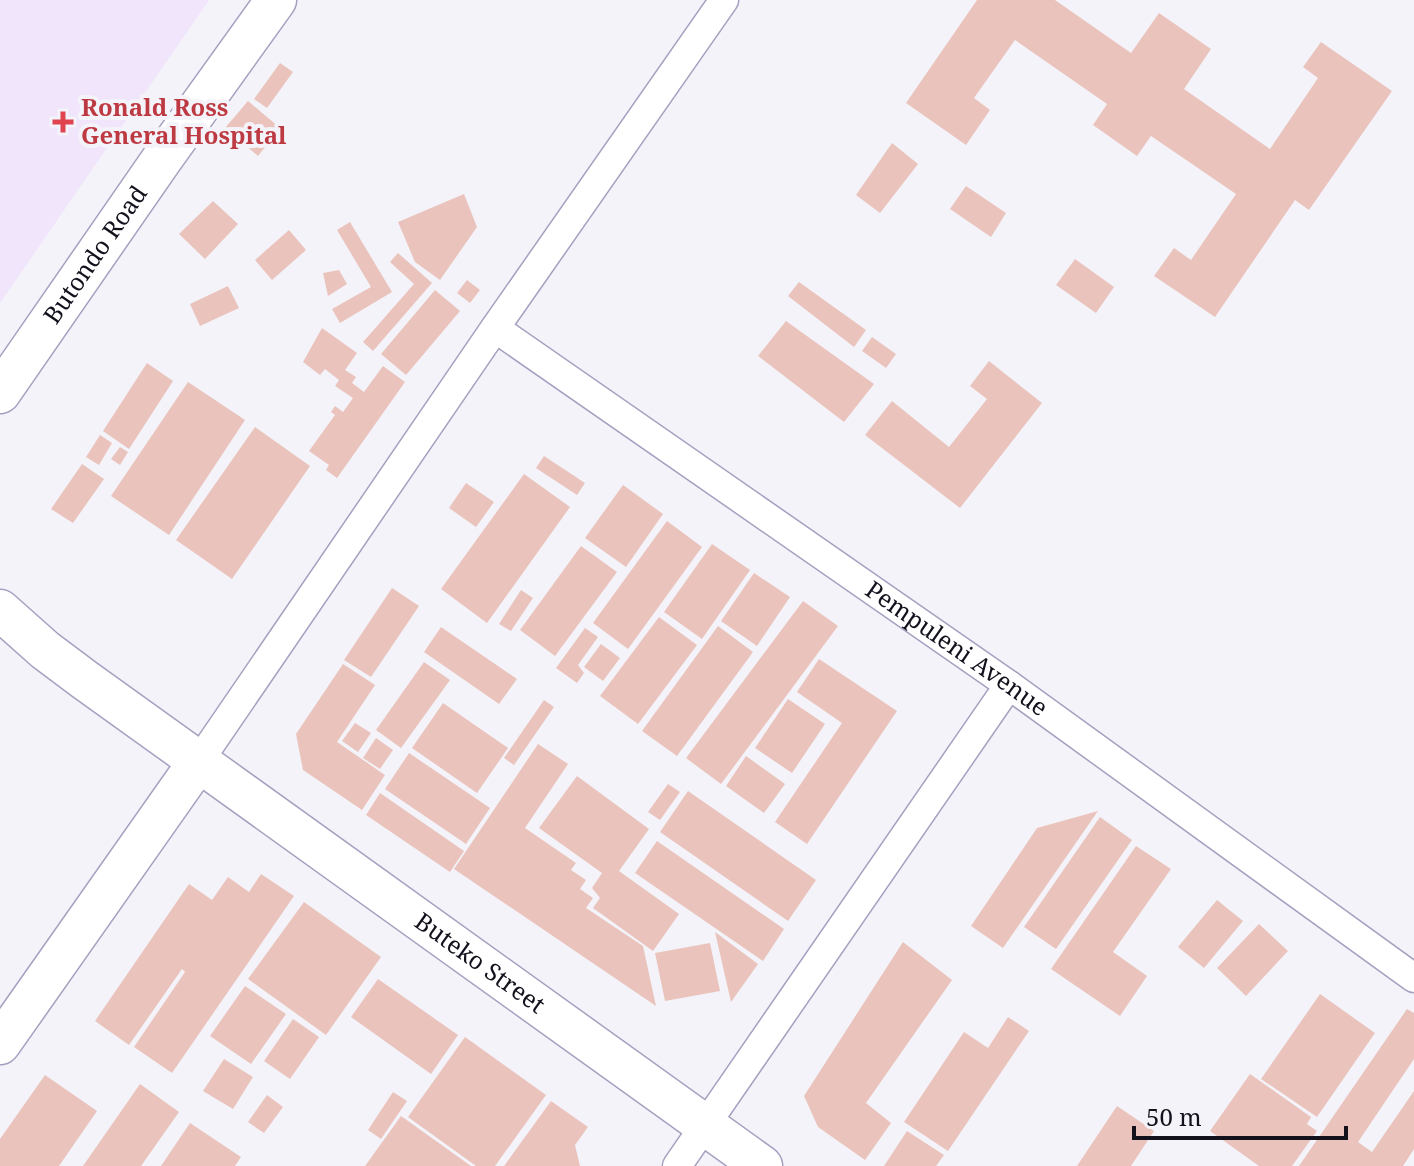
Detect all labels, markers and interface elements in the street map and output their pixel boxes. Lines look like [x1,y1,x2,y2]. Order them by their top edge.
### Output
place label: Ronald Ross General Hospital [81,90,287,151]
marker: Ronald Ross General Hospital [52,111,74,133]
street label: Butondo Road [35,178,154,330]
street label: Pempuleni Avenue [860,572,1055,723]
street label: Buteko Street [409,904,552,1020]
scale bar [1134,1090,1346,1140]
text: 50 m [1146,1100,1202,1133]

